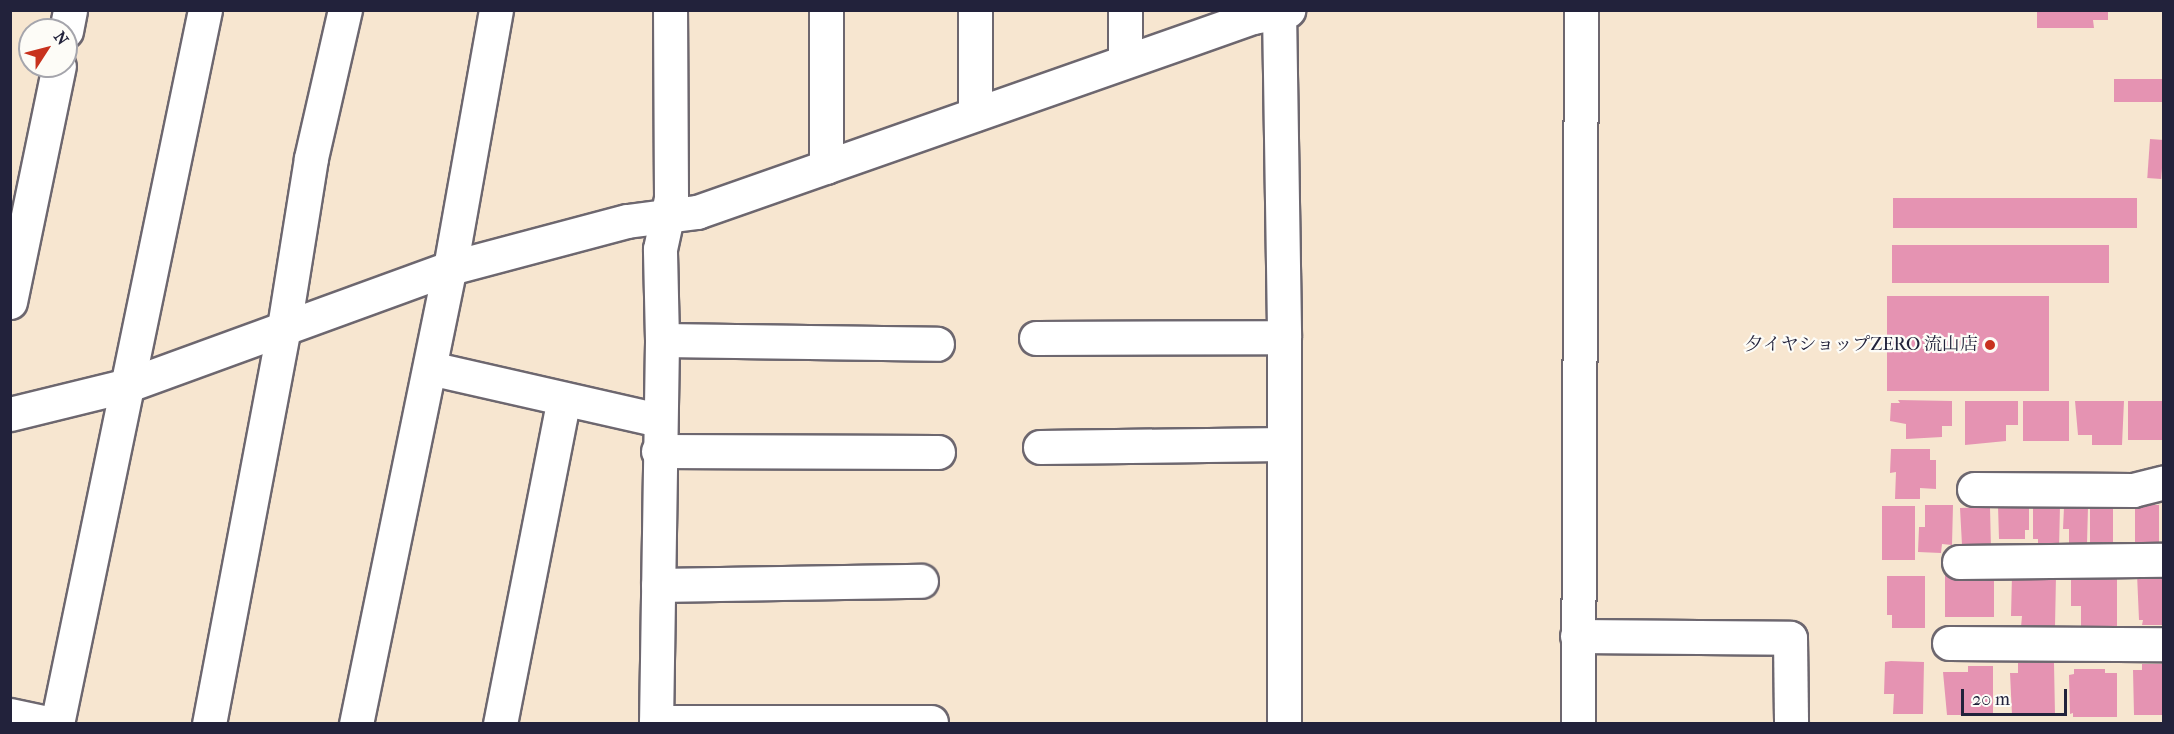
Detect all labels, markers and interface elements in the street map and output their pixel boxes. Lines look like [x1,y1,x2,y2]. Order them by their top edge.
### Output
north arrow [18,18,78,78]
text: N [50,28,73,49]
place label: 夕イヤショップZERO 流山店 [1744,334,1978,356]
marker: 夕イヤショップZERO 流山店 [1983,338,1997,352]
scale bar [1964,677,2070,715]
text: 20 m [1972,689,2010,710]

